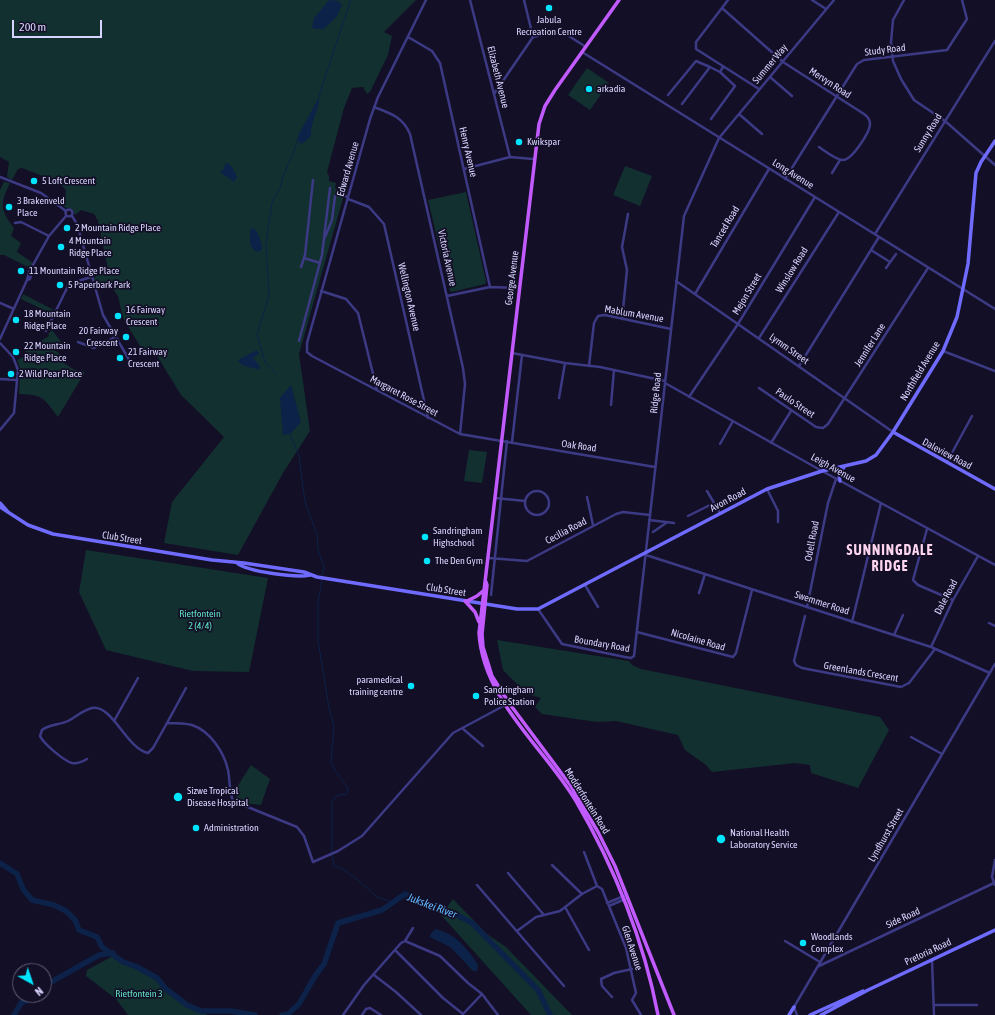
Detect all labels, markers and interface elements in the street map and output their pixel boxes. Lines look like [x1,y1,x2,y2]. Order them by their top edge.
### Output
marker: Jabula Recreation Centre [544,3,554,13]
scale bar [14,12,104,38]
place label: Jabula Recreation Centre [516,14,582,38]
text: 200 m [19,20,46,34]
street label: Summer Way [750,42,790,86]
street label: Study Road [864,42,906,58]
street label: Elizabeth Avenue [484,45,512,109]
street label: Mervyn Road [807,65,853,101]
place label: arkadia [597,83,625,95]
marker: arkadia [584,84,594,94]
street label: Sunny Road [911,111,945,155]
street label: Henry Avenue [456,126,480,178]
place label: Kwikspar [527,136,560,148]
marker: Kwikspar [514,137,524,147]
street label: Edward Avenue [334,140,362,198]
street label: Long Avenue [770,157,816,191]
place label: 5 Loft Crescent [42,175,95,187]
marker: 5 Loft Crescent [29,176,39,186]
place label: 3 Brakenveld Place [17,195,65,218]
marker: 3 Brakenveld Place [4,202,14,212]
street label: Tanced Road [708,204,742,250]
place label: 2 Mountain Ridge Place [75,222,161,234]
marker: 2 Mountain Ridge Place [62,223,72,233]
street label: Victoria Avenue [435,229,459,287]
place label: 4 Mountain Ridge Place [69,235,111,258]
marker: 4 Mountain Ridge Place [56,242,66,252]
street label: Winslow Road [773,245,811,295]
street label: George Avenue [503,250,521,306]
street label: Wellington Avenue [395,262,423,332]
place label: 11 Mountain Ridge Place [29,265,119,277]
marker: 11 Mountain Ridge Place [16,266,26,276]
street label: Mejon Street [730,271,764,317]
place label: 5 Paperbark Park [68,279,130,291]
marker: 5 Paperbark Park [55,280,65,290]
street label: Mablum Avenue [604,303,664,325]
place label: 16 Fairway Crescent [126,304,165,328]
place label: 18 Mountain Ridge Place [24,308,71,332]
marker: 16 Fairway Crescent [113,311,123,321]
marker: 18 Mountain Ridge Place [11,315,21,325]
street label: Jennifer Lane [852,321,888,369]
place label: 20 Fairway Crescent [79,325,118,348]
street label: Lymm Street [767,331,811,367]
marker: 20 Fairway Crescent [121,332,131,342]
street label: Northfield Avenue [898,339,942,403]
place label: 22 Mountain Ridge Place [24,340,71,364]
place label: 21 Fairway Crescent [128,346,167,370]
marker: 22 Mountain Ridge Place [11,347,21,357]
marker: 21 Fairway Crescent [115,353,125,363]
place label: 2 Wild Pear Place [19,368,82,380]
marker: 2 Wild Pear Place [6,369,16,379]
street label: Ridge Road [648,372,664,414]
street label: Margaret Rose Street [368,373,440,419]
street label: Paulo Street [773,386,817,420]
street label: Daleview Road [920,436,974,472]
street label: Oak Road [561,438,597,454]
street label: Leigh Avenue [809,451,857,485]
street label: Avon Road [708,486,748,514]
street label: Cecilia Road [543,515,589,547]
street label: Odell Road [802,520,822,562]
place label: Sandringham Highschool [433,525,483,548]
street label: Club Street [101,529,143,547]
marker: Sandringham Highschool [420,532,430,542]
district label: SUNNINGDALE RIDGE [847,543,933,576]
place label: The Den Gym [435,555,483,567]
marker: The Den Gym [422,556,432,566]
street label: Dale Road [932,577,960,617]
street label: Club Street [425,581,467,599]
street label: Swemmer Road [793,589,851,617]
park label: Rietfontein 2 (4/4) [179,608,221,632]
street label: Nicolaine Road [669,627,727,653]
street label: Boundary Road [573,633,631,655]
street label: Greenlands Crescent [823,660,899,684]
place label: paramedical training centre [349,674,403,698]
marker: paramedical training centre [406,681,416,691]
place label: Sandringham Police Station [484,684,535,708]
marker: Sandringham Police Station [471,691,481,701]
street label: Modderfontein Road [562,766,612,836]
place label: Sizwe Tropical Disease Hospital [187,785,248,808]
marker: Sizwe Tropical Disease Hospital [172,791,184,803]
street label: Lyndhurst Street [866,806,906,864]
place label: Administration [204,822,259,834]
marker: Administration [191,823,201,833]
place label: National Health Laboratory Service [730,827,798,850]
marker: National Health Laboratory Service [715,833,727,845]
water label: Jukskei River [405,891,459,921]
street label: Side Road [884,905,922,931]
street label: Glen Avenue [619,924,645,972]
place label: Woodlands Complex [811,931,853,954]
street label: Pretoria Road [903,936,953,968]
marker: Woodlands Complex [798,938,808,948]
north arrow [12,963,52,1003]
text: N [33,985,45,998]
park label: Rietfontein 3 [115,988,163,1000]

